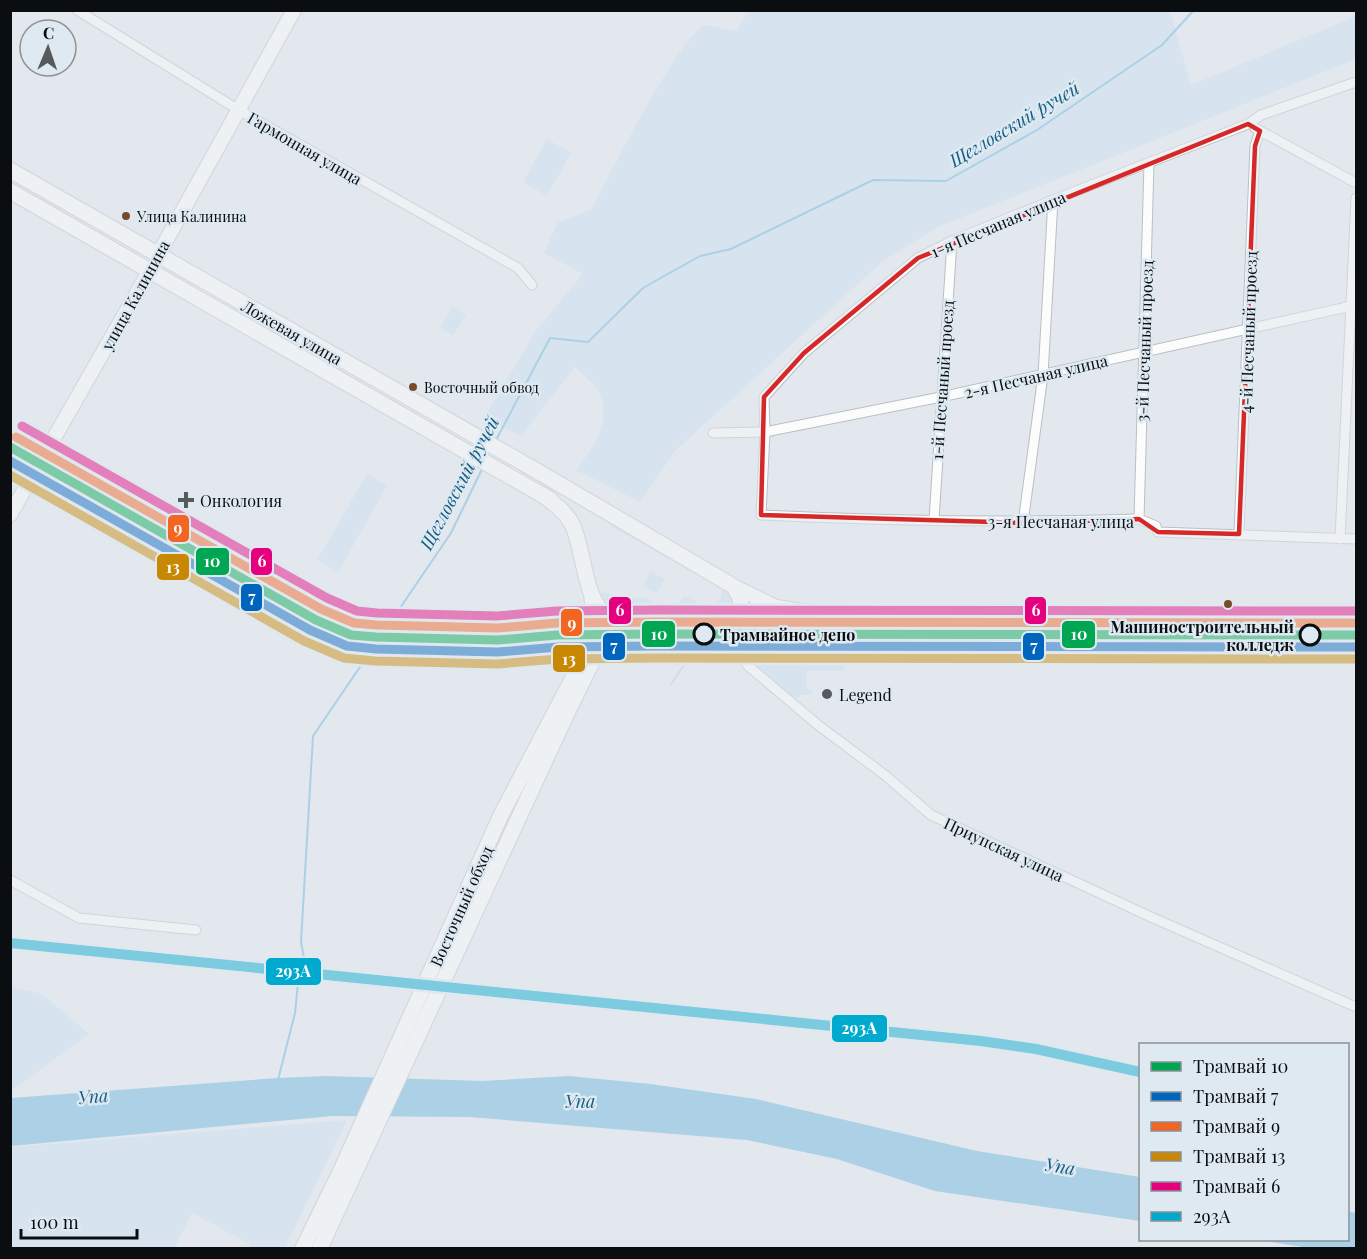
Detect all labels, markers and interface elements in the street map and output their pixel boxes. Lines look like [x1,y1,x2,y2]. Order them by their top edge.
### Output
north arrow [18,18,78,78]
text: С [43,22,55,43]
water label: Щегловский ручей [944,75,1084,173]
street label: Гармонная улица [244,107,366,189]
street label: 1-я Песчаная улица [927,186,1069,262]
place label: Улица Калинина [136,207,246,226]
marker: Улица Калинина [120,210,132,222]
street label: улица Калинина [96,236,174,355]
street label: 4-й Песчаный проезд [1235,250,1261,413]
street label: 3-й Песчаный проезд [1131,259,1157,422]
street label: Ложевая улица [237,294,346,369]
street label: 1-й Песчаный проезд [926,299,958,461]
street label: 2-я Песчаная улица [962,349,1110,403]
place label: Восточный обвод [424,378,539,397]
marker: Восточный обвод [407,381,419,393]
water label: Щегловский ручей [413,411,505,555]
place label: Онкология [200,490,282,511]
marker: Онкология [177,491,195,509]
street label: 3-я Песчаная улица [988,511,1134,532]
line badge: 9 [167,514,190,543]
text: 9 [174,517,183,538]
line badge: 10 [195,547,230,576]
line badge: 6 [250,547,273,576]
text: 10 [204,550,220,571]
text: 6 [258,550,267,571]
line badge: 13 [156,553,190,581]
text: 13 [166,556,180,577]
line badge: 7 [240,583,263,612]
text: 7 [248,586,256,607]
line badge: 6 [608,596,632,625]
line badge: 6 [1024,596,1047,625]
unlabelled marker [1222,598,1234,610]
text: 6 [616,599,625,620]
text: 6 [1032,599,1041,620]
line badge: 9 [560,608,583,637]
text: 9 [568,612,577,633]
place label: Машиностроительный колледж [1110,616,1295,655]
line badge: 10 [641,620,676,648]
line badge: 10 [1061,620,1096,649]
text: 10 [651,623,667,644]
marker: Трамвайное депо [693,623,715,645]
text: 10 [1071,623,1087,644]
place label: Трамвайное депо [720,624,855,645]
marker: Машиностроительный колледж [1299,624,1321,646]
line badge: 7 [602,632,626,661]
line badge: 7 [1022,632,1045,661]
text: 7 [610,635,618,656]
text: 7 [1030,635,1038,656]
line badge: 13 [552,644,586,673]
text: 13 [562,648,576,669]
place label: Legend [839,684,892,705]
marker: Legend [820,687,834,701]
street label: Приупская улица [941,812,1067,886]
street label: Восточный обход [425,842,497,970]
line badge: 293А [265,957,322,986]
text: 293А [275,960,311,981]
line badge: 293А [831,1014,888,1043]
text: 293А [841,1017,877,1038]
legend [1139,1043,1349,1241]
text: Трамвай 10 [1193,1054,1288,1078]
water label: Упа [77,1083,109,1109]
text: Трамвай 7 [1193,1084,1279,1108]
water label: Упа [565,1089,595,1113]
text: Трамвай 9 [1193,1114,1280,1138]
text: Трамвай 13 [1193,1144,1285,1168]
water label: Упа [1043,1152,1077,1180]
text: Трамвай 6 [1193,1174,1280,1198]
scale bar [21,1202,136,1240]
text: 293А [1193,1204,1231,1228]
text: 100 m [30,1210,79,1234]

